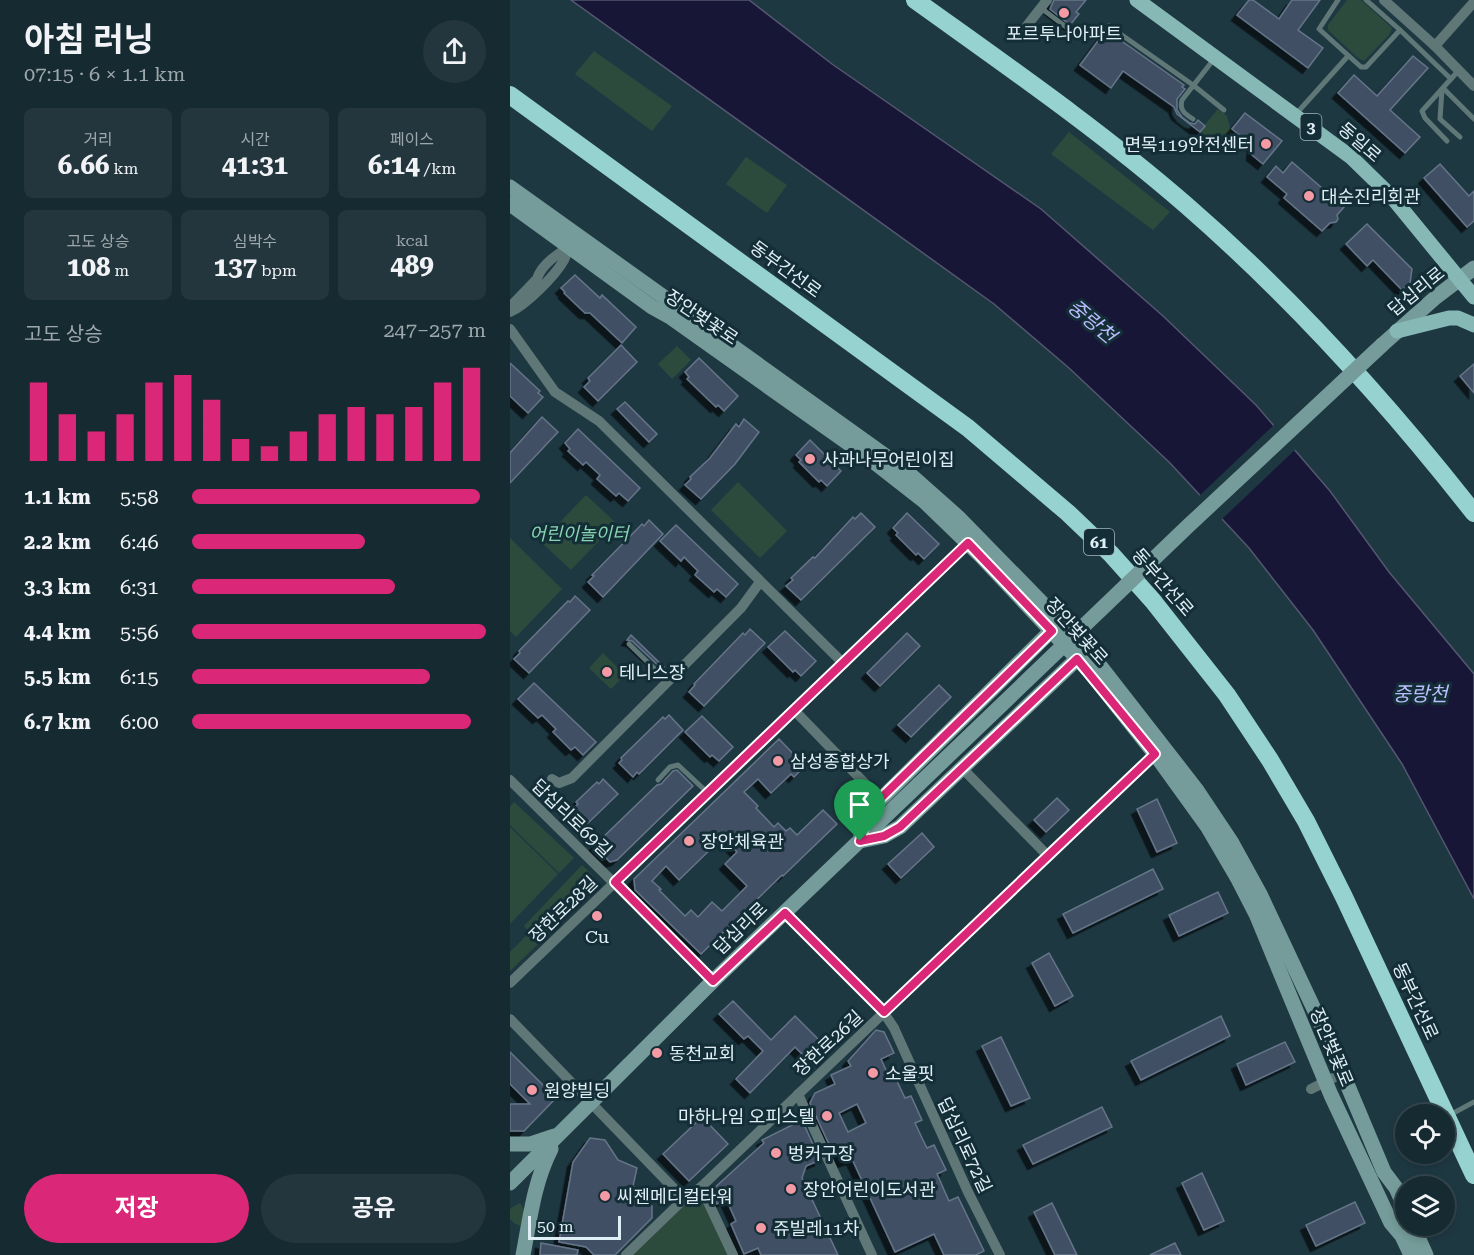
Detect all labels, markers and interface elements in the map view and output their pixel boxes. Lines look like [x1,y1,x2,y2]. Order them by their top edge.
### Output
marker: 포르투나아파트 [1057,6,1071,20]
text: 아침 러닝 [24,20,154,59]
button: share [423,20,486,83]
place label: 포르투나아파트 [1006,23,1122,44]
text: 07:15 · 6 × 1.1 km [24,62,185,86]
road number: 3 [1300,114,1322,140]
street label: 동일로 [1334,118,1386,166]
text: 거리 [83,130,113,149]
text: 시간 [240,130,270,149]
text: 페이스 [390,130,434,149]
place label: 면목119안전센터 [1124,134,1254,155]
marker: 면목119안전센터 [1259,137,1273,151]
text: 6.66 [58,150,110,180]
text: 41:31 [222,150,288,180]
text: 6:14 [368,150,420,180]
text: km [110,159,138,178]
text: /km [420,159,456,178]
place label: 대순진리회관 [1321,186,1421,207]
marker: 대순진리회관 [1302,189,1316,203]
text: kcal [396,231,428,250]
text: 고도 상승 [67,232,129,251]
text: 심박수 [233,232,277,251]
street label: 동부간선로 [746,236,826,302]
text: 489 [390,250,434,280]
text: 108 [67,252,111,282]
text: 137 [213,252,257,282]
text: m [111,261,129,280]
text: bpm [257,261,297,280]
street label: 답십리로 [1384,262,1448,320]
street label: 장안벚꽃로 [662,285,742,349]
water label: 중랑천 [1063,294,1123,350]
text: 247–257 m [383,318,486,342]
text: 고도 상승 [24,322,103,346]
place label: 사과나무어린이집 [822,449,954,470]
marker: 사과나무어린이집 [803,452,817,466]
text: 1.1 km [24,485,91,509]
text: 5:58 [120,485,159,509]
park label: 어린이놀이터 [529,523,631,544]
road number: 61 [1084,529,1114,555]
text: 2.2 km [24,530,91,554]
text: 6:46 [120,530,159,554]
street label: 동부간선로 [1128,544,1198,620]
text: 3.3 km [24,575,91,599]
text: 6:31 [120,575,159,599]
street label: 장안벚꽃로 [1041,593,1113,669]
text: 4.4 km [24,620,91,644]
text: 5:56 [120,620,159,644]
place label: 테니스장 [619,662,685,683]
text: 5.5 km [24,665,91,689]
text: 6:15 [120,665,159,689]
marker: 테니스장 [600,665,614,679]
water label: 중랑천 [1392,682,1450,706]
text: 6.7 km [24,710,91,734]
text: 6:00 [120,710,159,734]
place label: 삼성종합상가 [790,751,890,772]
marker: 삼성종합상가 [771,754,785,768]
street label: 답십리로69길 [528,775,616,861]
pin [834,779,885,841]
icon: arrive [843,788,876,821]
place label: 장안체육관 [701,831,784,852]
marker: 장안체육관 [682,834,696,848]
street label: 장한로28길 [525,871,601,947]
street label: 답십리로 [709,897,771,959]
marker: Cu [590,909,604,923]
place label: Cu [585,926,609,947]
street label: 동부간선로 [1389,959,1443,1043]
street label: 장안벚꽃로 [1306,1005,1358,1089]
street label: 장한로26길 [789,1006,867,1080]
place label: 동천교회 [669,1043,735,1064]
marker: 동천교회 [650,1046,664,1060]
place label: 소울핏 [885,1063,935,1084]
marker: 소울핏 [866,1066,880,1080]
place label: 원양빌딩 [544,1080,610,1101]
marker: 원양빌딩 [525,1083,539,1097]
street label: 답십리로72길 [934,1094,996,1196]
map controls [1395,1104,1455,1236]
button: locate [1395,1104,1455,1164]
place label: 마하나임 오피스텔 [678,1106,815,1127]
marker: 마하나임 오피스텔 [820,1109,834,1123]
place label: 벙커구장 [788,1143,854,1164]
marker: 벙커구장 [769,1146,783,1160]
button: 저장 [24,1174,249,1243]
button: 공유 [261,1174,486,1243]
button: layers [1395,1176,1455,1236]
place label: 장안어린이도서관 [803,1179,936,1200]
marker: 장안어린이도서관 [784,1182,798,1196]
place label: 씨젠메디컬타워 [617,1186,733,1207]
marker: 씨젠메디컬타워 [598,1189,612,1203]
scale bar [528,1213,621,1240]
text: 50 m [537,1217,574,1236]
place label: 쥬빌레11차 [773,1218,860,1239]
marker: 쥬빌레11차 [754,1221,768,1235]

